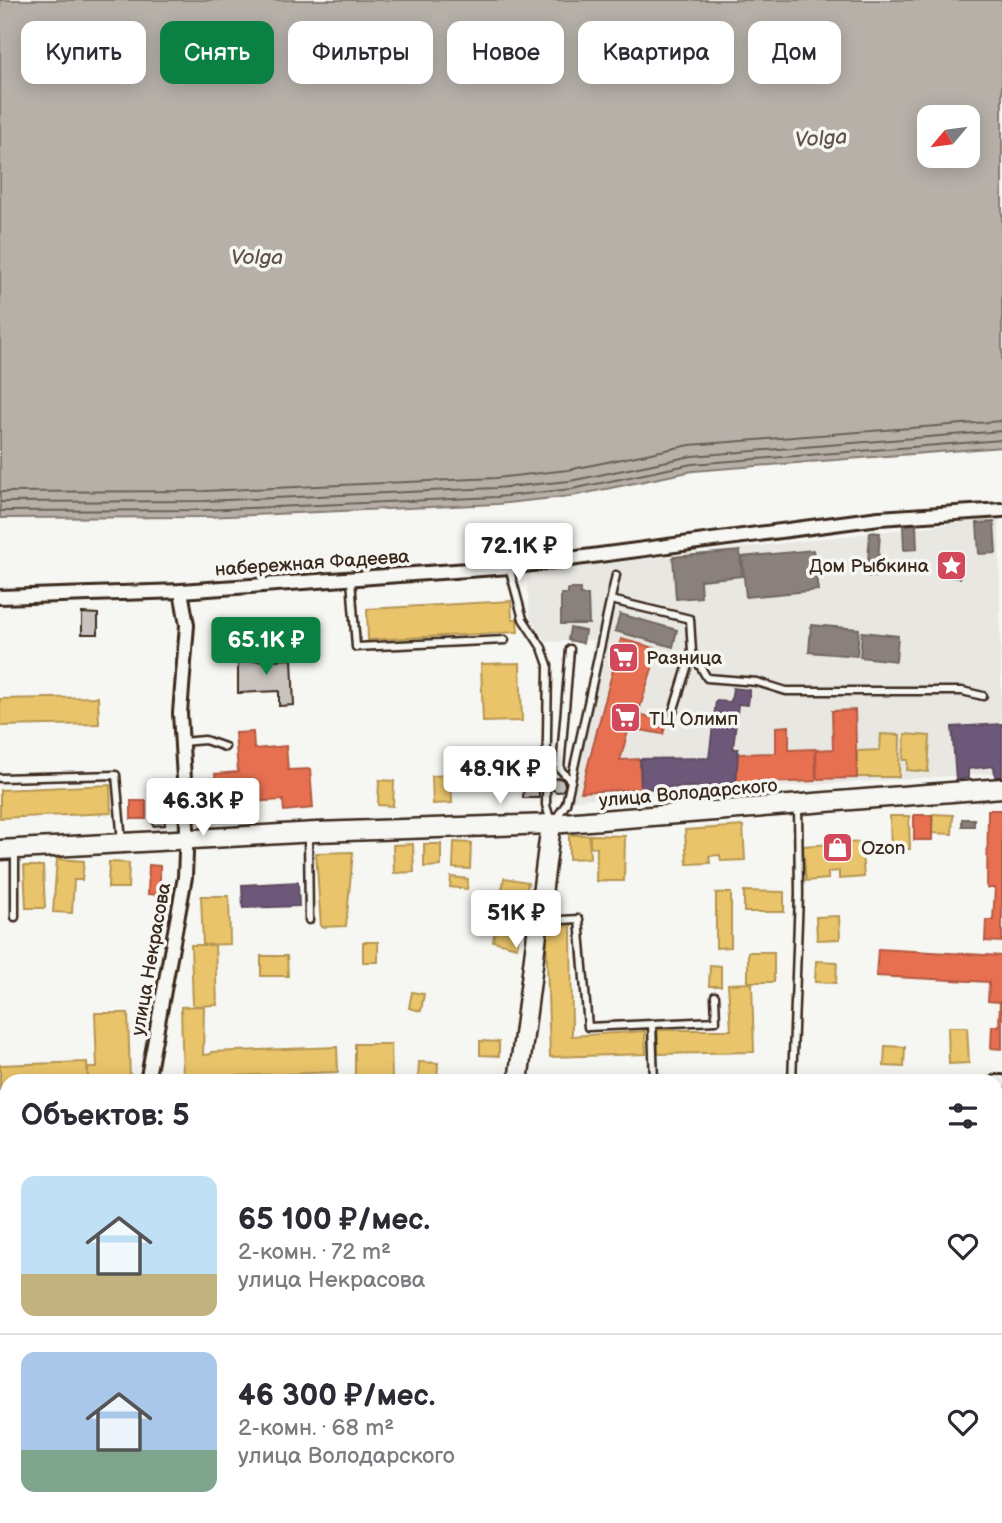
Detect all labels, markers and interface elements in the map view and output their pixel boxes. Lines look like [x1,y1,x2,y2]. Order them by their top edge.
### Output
chip: Купить [21,21,146,84]
chip: Снять [160,21,274,84]
chip: Фильтры [288,21,433,84]
chip: Новое [447,21,564,84]
chip: Квартира [578,21,734,84]
chip: Дом [748,21,841,84]
north arrow [917,105,980,168]
map controls [917,105,980,168]
water label: Volga [794,124,848,153]
water label: Volga [231,245,283,270]
pin: 72.1K ₽ [454,524,584,583]
text: 72.1K ₽ [481,532,557,560]
street label: набережная Фадеева [214,545,410,582]
place icon: Дом Рыбкина [935,548,969,582]
place label: Дом Рыбкина [809,555,929,578]
pin: 65.1K ₽ [201,618,331,677]
text: 65.1K ₽ [227,626,305,654]
supermarket icon: Разница [606,640,640,674]
place label: Разница [646,647,722,670]
supermarket icon: ТЦ Олимп [609,701,643,735]
place label: ТЦ Олимп [649,708,738,731]
pin: 48.9K ₽ [435,746,565,806]
text: 48.9K ₽ [459,755,541,783]
street label: улица Володарского [598,774,778,813]
pin: 46.3K ₽ [138,778,268,838]
text: 46.3K ₽ [162,787,244,815]
shop icon: Ozon [821,830,855,864]
place label: Ozon [861,837,906,860]
street label: улица Некрасова [127,881,176,1038]
pin: 51K ₽ [467,890,565,950]
text: 51K ₽ [487,899,545,927]
icon: filters [944,1097,982,1135]
text: Объектов: 5 [21,1098,190,1134]
text: 65 100 ₽/мес. [238,1202,430,1238]
icon: home [77,1204,161,1288]
icon: heart [944,1227,982,1265]
text: 2-комн. · 72 m² [238,1238,391,1266]
text: улица Некрасова [238,1266,425,1294]
text: 46 300 ₽/мес. [238,1378,435,1414]
icon: home [77,1380,161,1464]
icon: heart [944,1403,982,1441]
text: 2-комн. · 68 m² [238,1414,394,1442]
text: улица Володарского [238,1442,455,1470]

